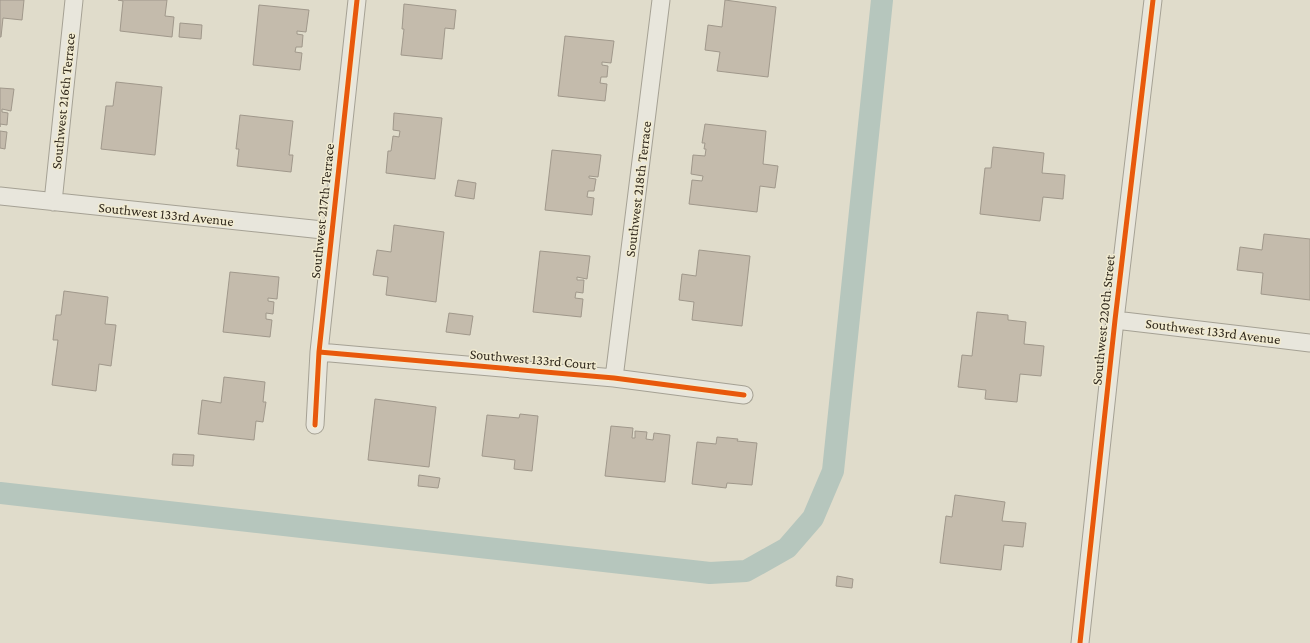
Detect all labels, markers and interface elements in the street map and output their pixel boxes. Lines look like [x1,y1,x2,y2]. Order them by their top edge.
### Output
street label: Southwest 216th Terrace [48,32,78,170]
street label: Southwest 218th Terrace [622,120,654,258]
street label: Southwest 217th Terrace [307,143,337,279]
street label: Southwest 133rd Avenue [98,199,234,229]
street label: Southwest 220th Street [1088,254,1118,386]
street label: Southwest 133rd Avenue [1145,315,1281,347]
street label: Southwest 133rd Court [469,346,597,373]

